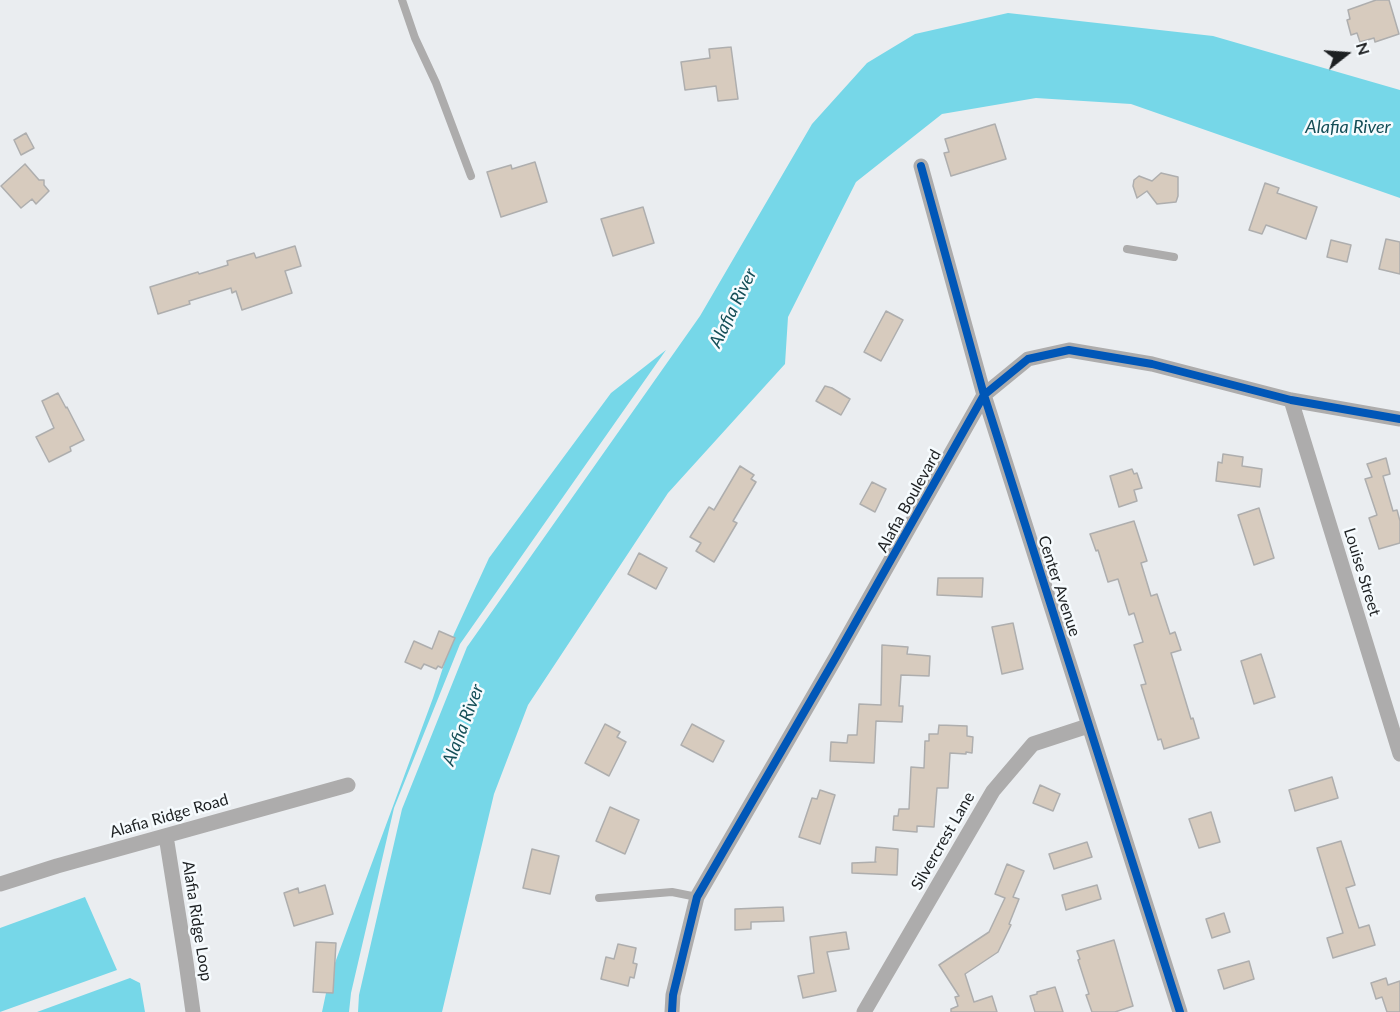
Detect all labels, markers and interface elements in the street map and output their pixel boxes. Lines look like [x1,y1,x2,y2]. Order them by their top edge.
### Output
north arrow [1316,24,1376,84]
text: N [1353,40,1375,57]
water label: Alafia River [1305,116,1391,138]
water label: Alafia River [705,265,761,351]
street label: Alafia Boulevard [873,446,945,556]
street label: Louise Street [1340,526,1384,618]
street label: Center Avenue [1034,533,1084,639]
water label: Alafia River [438,681,488,769]
street label: Silvercrest Lane [907,789,979,893]
street label: Alafia Ridge Road [107,790,231,842]
street label: Alafia Ridge Loop [178,859,216,983]

